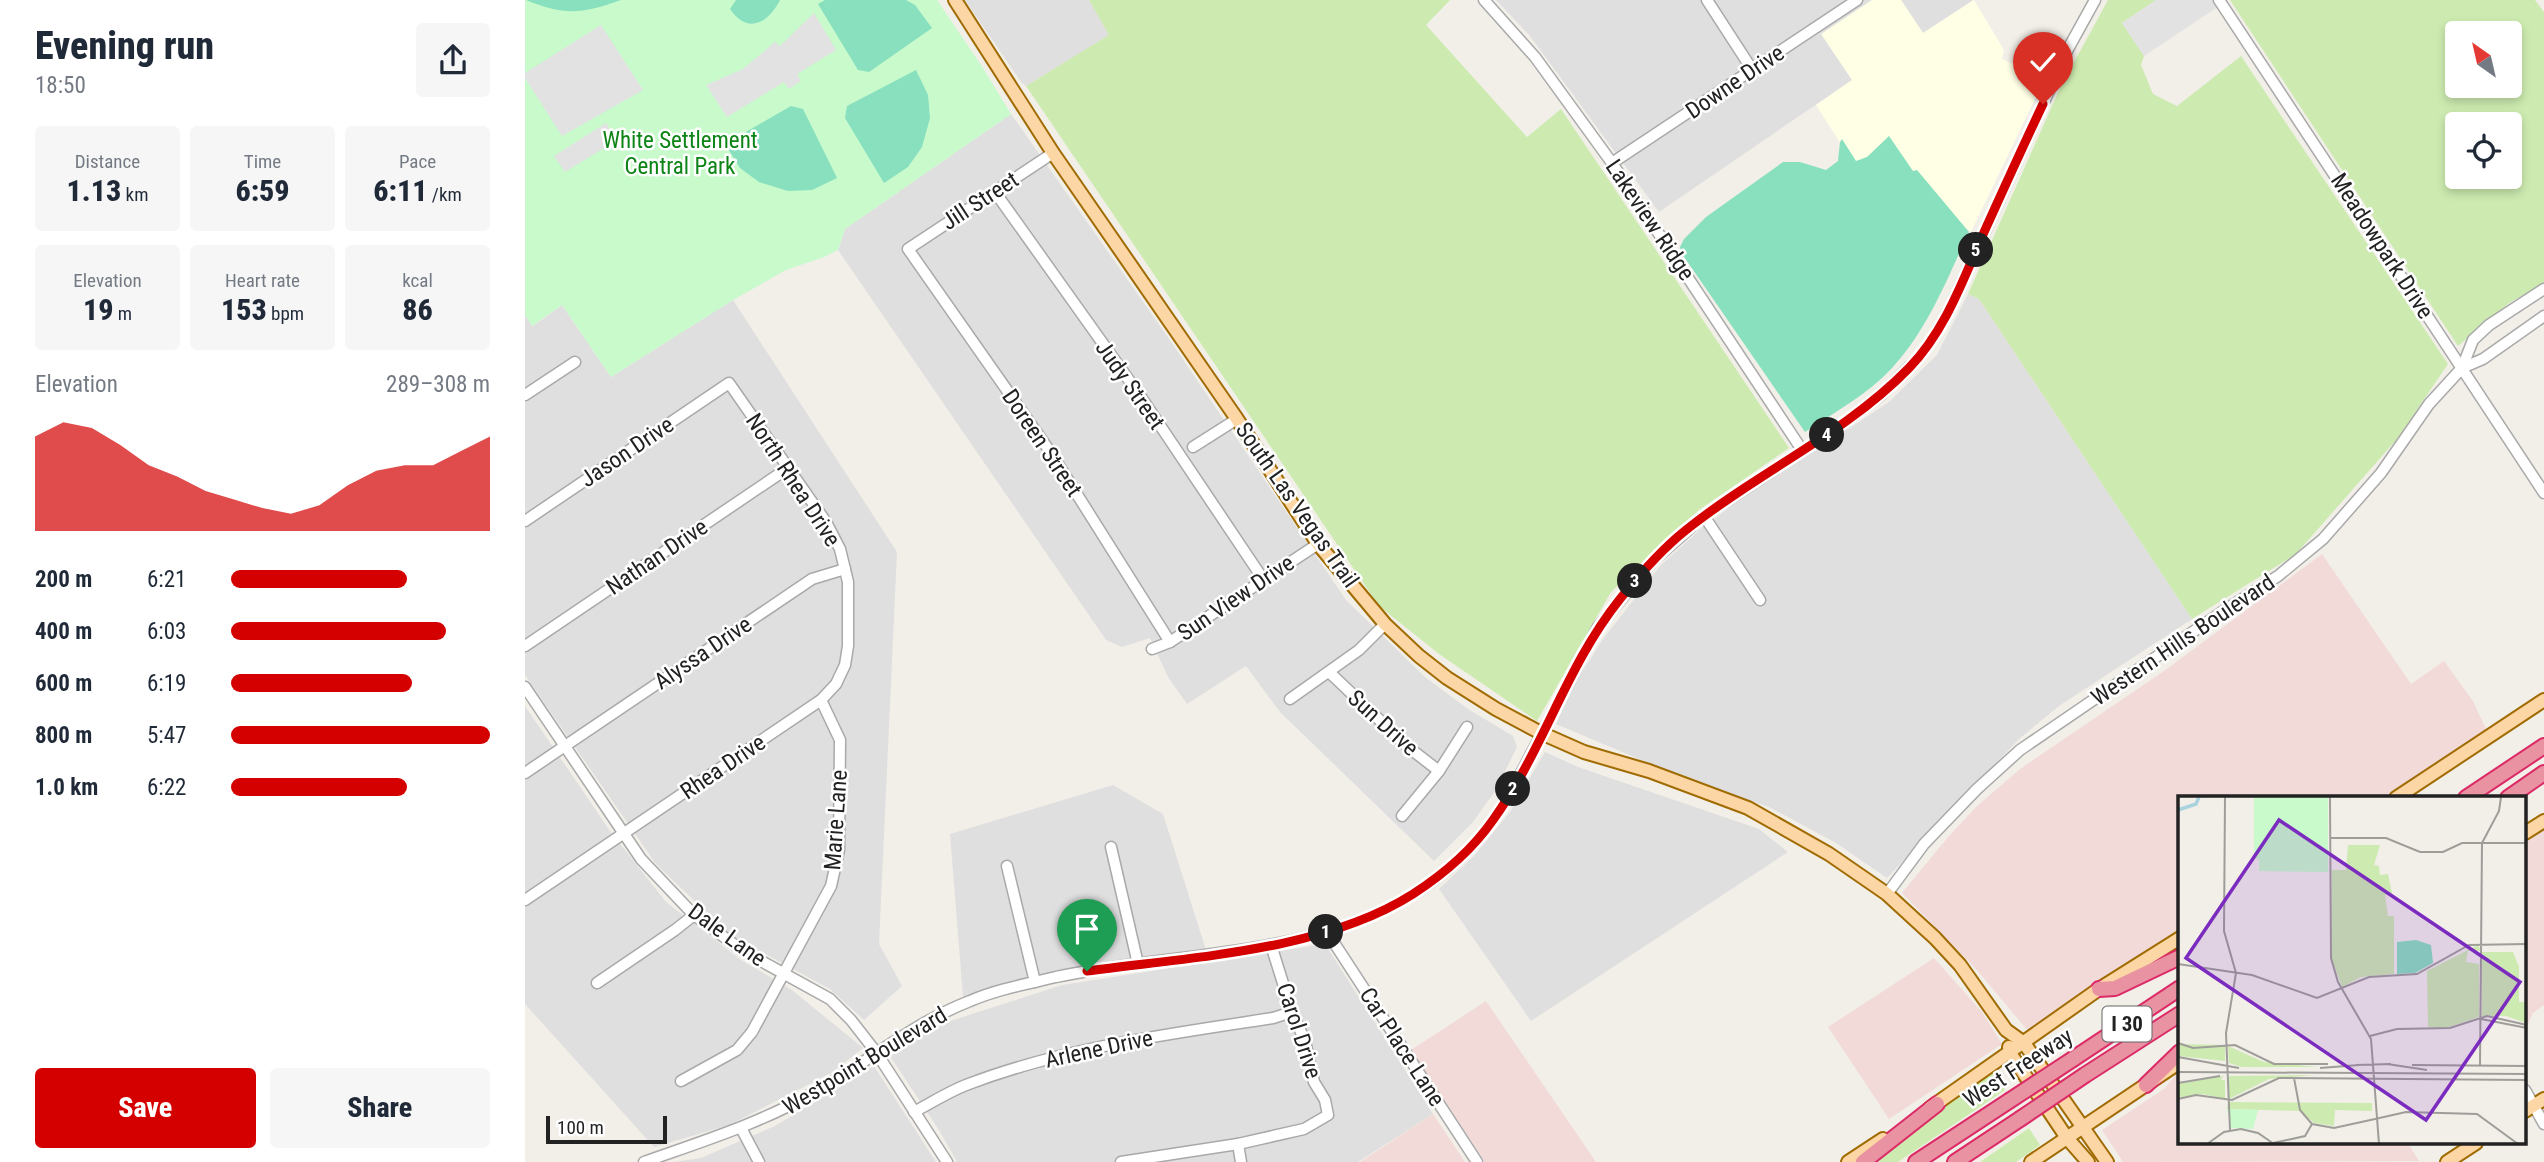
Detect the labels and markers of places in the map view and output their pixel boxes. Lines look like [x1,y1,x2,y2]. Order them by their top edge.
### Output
pin [2013,32,2073,104]
pin: 5 [1959,232,1993,268]
pin: 4 [1809,418,1845,452]
pin: 3 [1617,564,1653,598]
pin: 2 [1495,772,1531,806]
pin [1057,899,1117,971]
pin: 1 [1309,914,1343,950]

